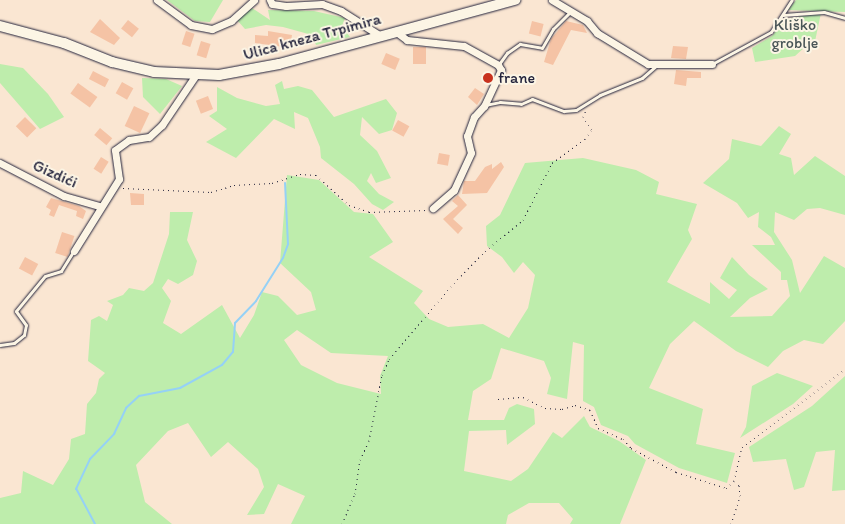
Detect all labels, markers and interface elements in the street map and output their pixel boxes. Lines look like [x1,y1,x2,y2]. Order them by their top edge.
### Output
street label: Ulica kneza Trpimira [242,10,382,64]
park label: Kliško groblje [772,15,818,53]
place label: frane [498,68,535,88]
marker: frane [482,72,494,84]
street label: Gizdići [30,156,80,192]

